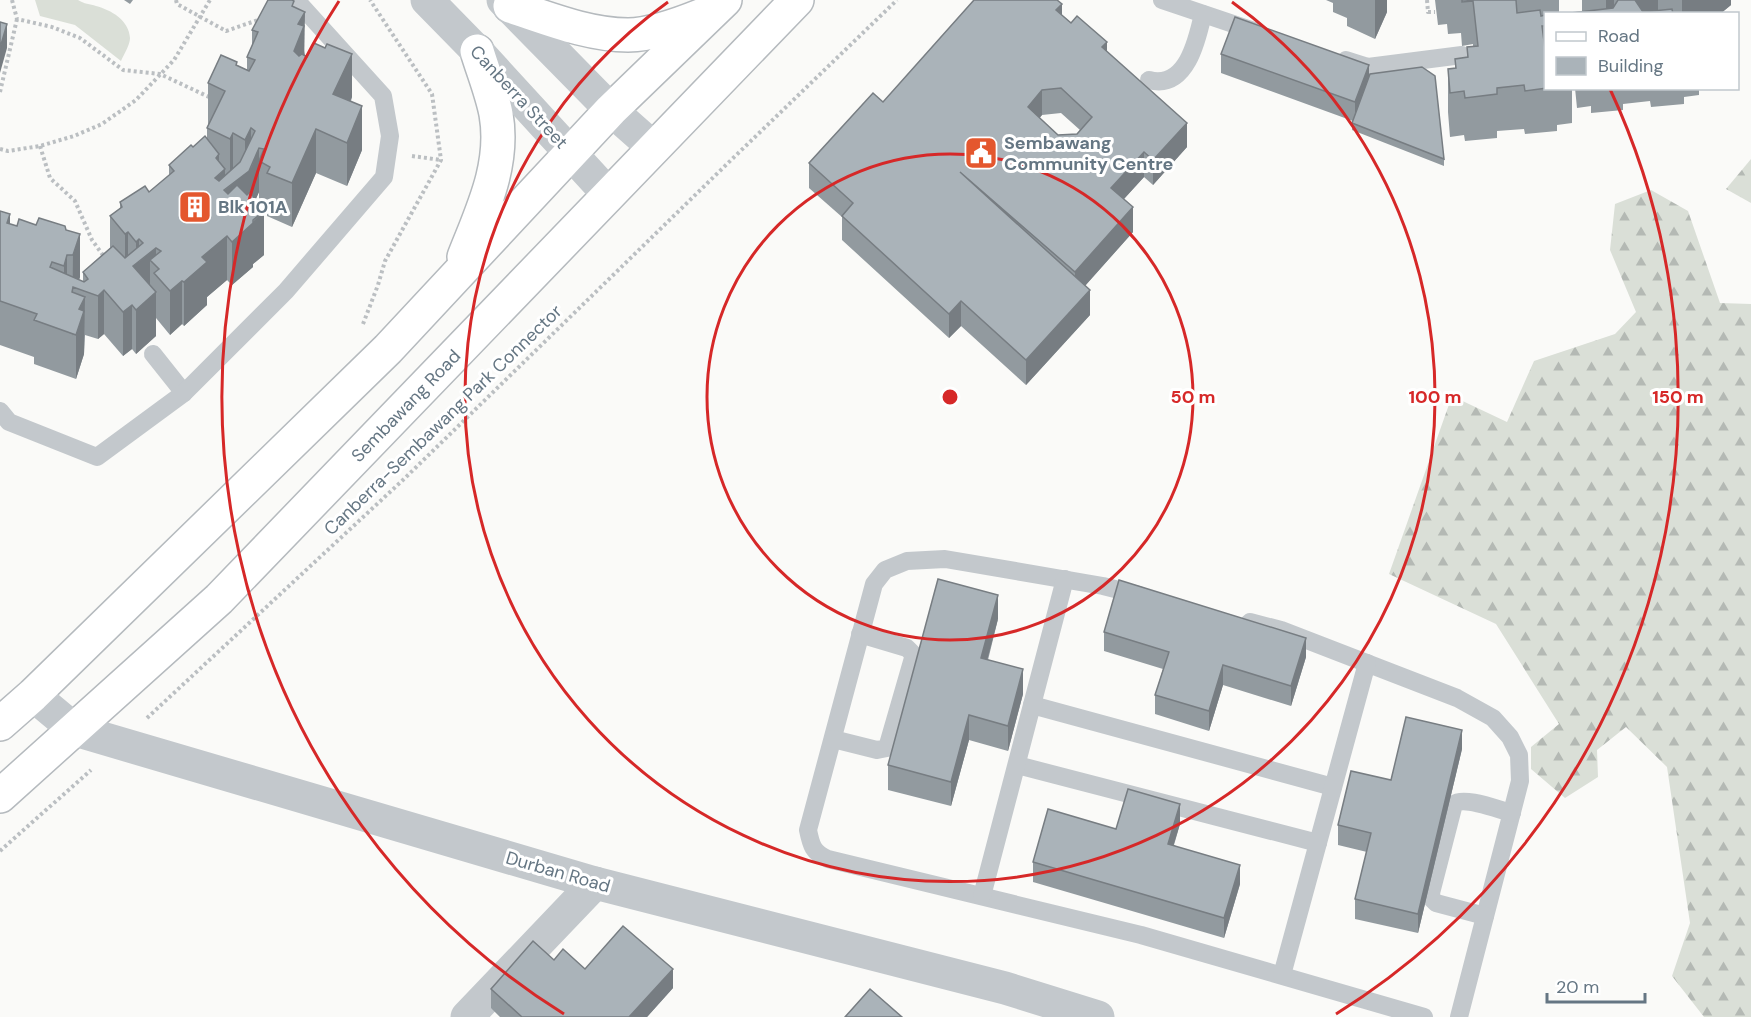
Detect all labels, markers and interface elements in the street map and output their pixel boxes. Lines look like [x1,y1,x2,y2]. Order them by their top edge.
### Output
legend [1544,12,1739,90]
text: Road [1598,24,1640,48]
street label: Canberra Street [465,40,573,154]
text: Building [1598,54,1663,78]
place label: Sembawang Community Centre [1004,131,1173,176]
public building icon: Sembawang Community Centre [963,135,999,171]
building icon: Blk 101A [177,189,213,225]
place label: Blk 101A [218,195,288,219]
street label: Canberra-Sembawang Park Connector [319,299,568,541]
street label: Sembawang Road [346,344,466,468]
text: 50 m [1170,385,1216,409]
text: 100 m [1408,385,1462,409]
text: 150 m [1652,385,1704,409]
centre of rings [940,387,960,407]
street label: Durban Road [503,846,613,898]
scale bar [1547,966,1644,1004]
text: 20 m [1556,975,1599,999]

